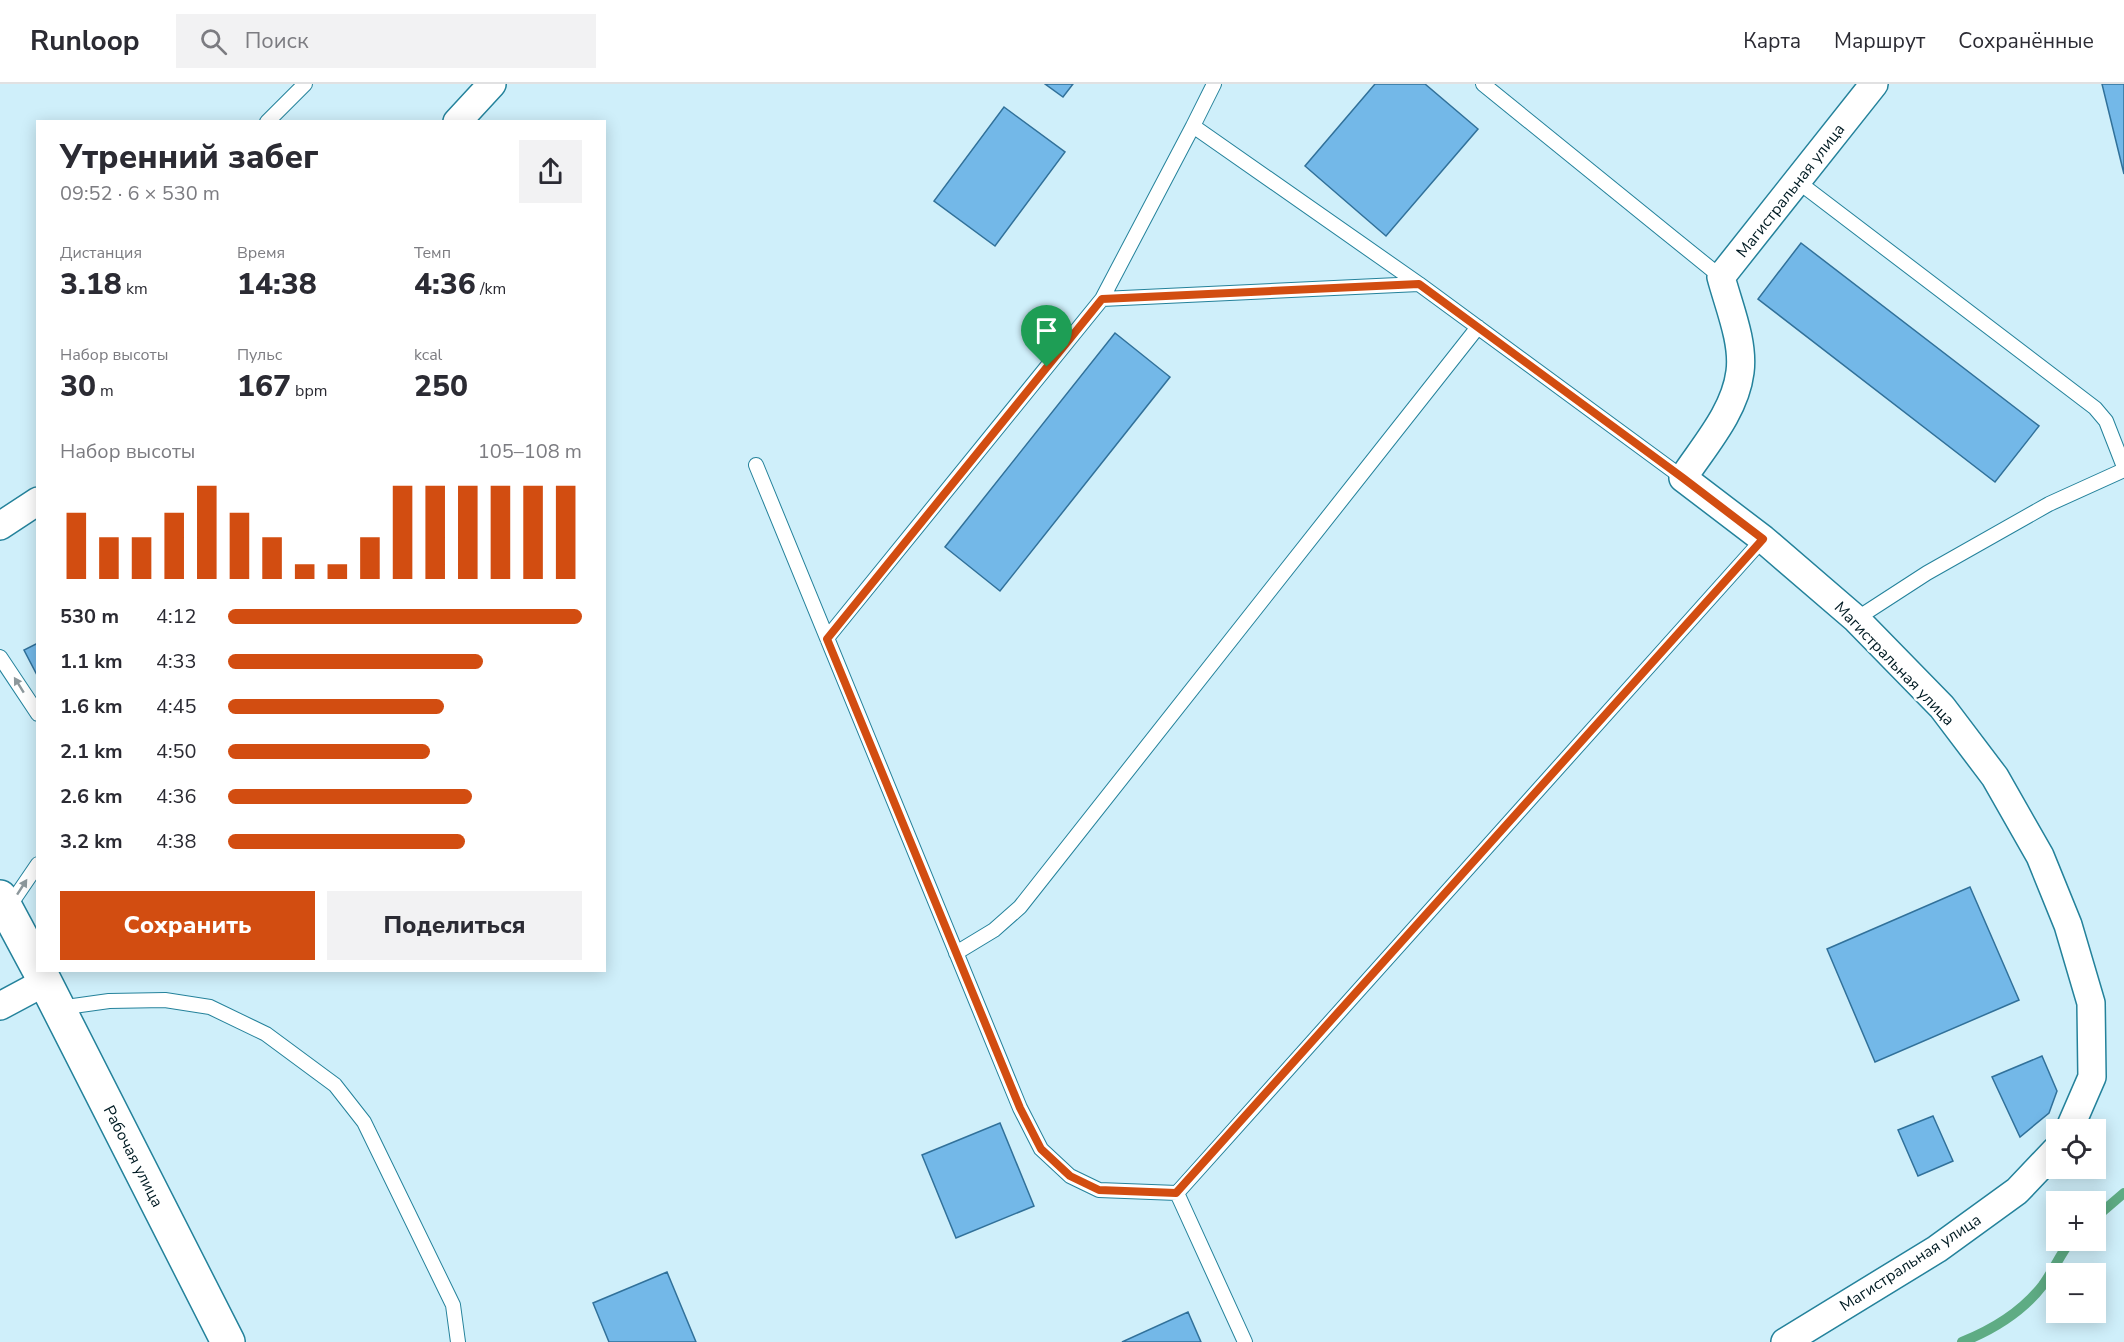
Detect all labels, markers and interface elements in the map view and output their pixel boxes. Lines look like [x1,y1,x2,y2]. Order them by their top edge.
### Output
search box [176,14,596,68]
text: Runloop [30,22,140,60]
icon: search [197,25,230,58]
text: Поиск [245,26,309,56]
text: Карта [1743,27,1801,55]
text: Маршрут [1834,27,1925,55]
text: Сохранённые [1958,27,2094,55]
street label: Магистральная улица [1731,119,1850,262]
text: Утренний забег [60,135,319,180]
button: share [519,140,582,203]
text: 09:52 · 6 × 530 m [60,180,220,207]
text: Дистанция [60,242,142,264]
text: Время [237,242,285,264]
text: Темп [414,242,451,264]
text: 3.18 [60,264,122,305]
text: 14:38 [237,264,317,305]
text: 4:36 [414,264,476,305]
text: km [122,278,148,300]
text: /km [476,278,506,300]
pin [1021,305,1072,367]
icon: arrive [1030,314,1063,347]
text: Набор высоты [60,344,168,366]
text: Пульс [237,344,282,366]
text: kcal [414,344,442,366]
text: 30 [60,366,96,407]
text: 167 [237,366,291,407]
text: 250 [414,366,468,407]
text: m [96,380,114,402]
text: bpm [291,380,327,402]
text: Набор высоты [60,438,195,465]
text: 105–108 m [478,438,582,465]
street label: Магистральная улица [1829,597,1959,731]
text: 530 m [60,603,119,630]
text: 4:12 [156,603,197,630]
text: 1.1 km [60,648,123,675]
text: 4:33 [156,648,197,675]
one-way arrow [14,677,25,693]
text: 1.6 km [60,693,123,720]
text: 4:45 [156,693,197,720]
text: 2.1 km [60,738,123,765]
text: 4:50 [156,738,197,765]
text: 2.6 km [60,783,123,810]
text: 4:36 [156,783,197,810]
text: 3.2 km [60,828,123,855]
text: 4:38 [156,828,197,855]
one-way arrow [16,879,27,895]
button: Сохранить [60,891,315,960]
button: Поделиться [327,891,582,960]
street label: Рабочая улица [98,1102,168,1211]
map controls [2046,1119,2106,1323]
button: locate [2046,1119,2106,1179]
button: + [2046,1191,2106,1251]
street label: Магистральная улица [1836,1209,1986,1317]
button: − [2046,1263,2106,1323]

